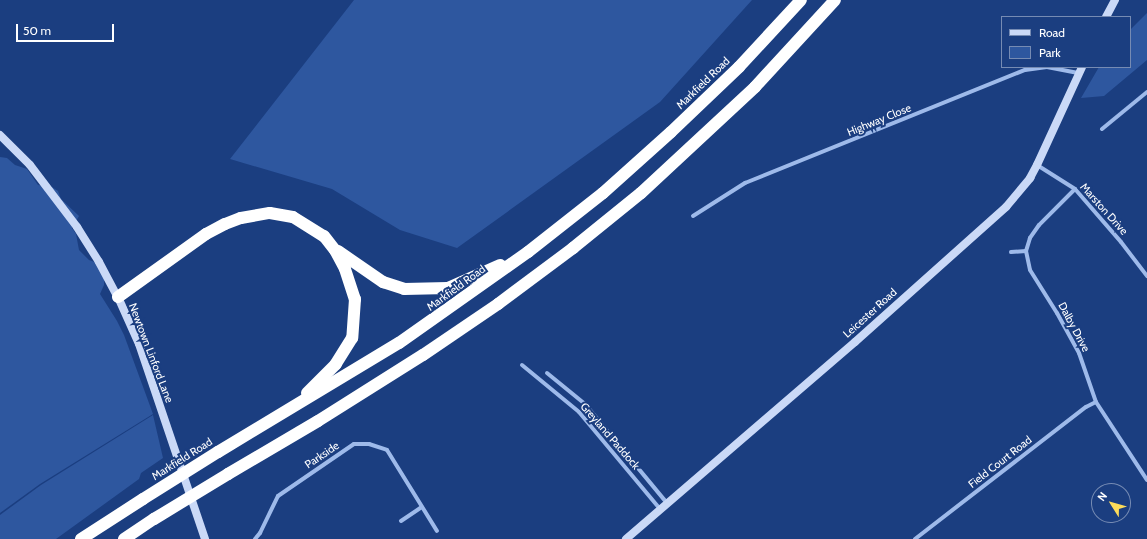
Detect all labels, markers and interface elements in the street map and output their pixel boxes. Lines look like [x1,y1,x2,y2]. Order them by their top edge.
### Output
scale bar [18,16,116,42]
legend [1001,16,1131,68]
text: 50 m [23,23,51,38]
text: Road [1039,25,1065,40]
text: Park [1039,45,1061,60]
street label: Markfield Road [674,54,732,112]
street label: Highway Close [845,101,913,139]
street label: Marston Drive [1077,180,1131,238]
street label: Markfield Road [424,262,488,314]
street label: Leicester Road [840,285,900,341]
street label: Dalby Drive [1055,300,1093,354]
street label: Newtown Linford Lane [126,301,176,405]
street label: Greyland Paddock [577,400,643,472]
street label: Field Court Road [966,433,1034,491]
street label: Markfield Road [149,435,215,483]
street label: Parkside [302,439,342,471]
north arrow [1091,483,1131,523]
text: N [1094,489,1110,504]

